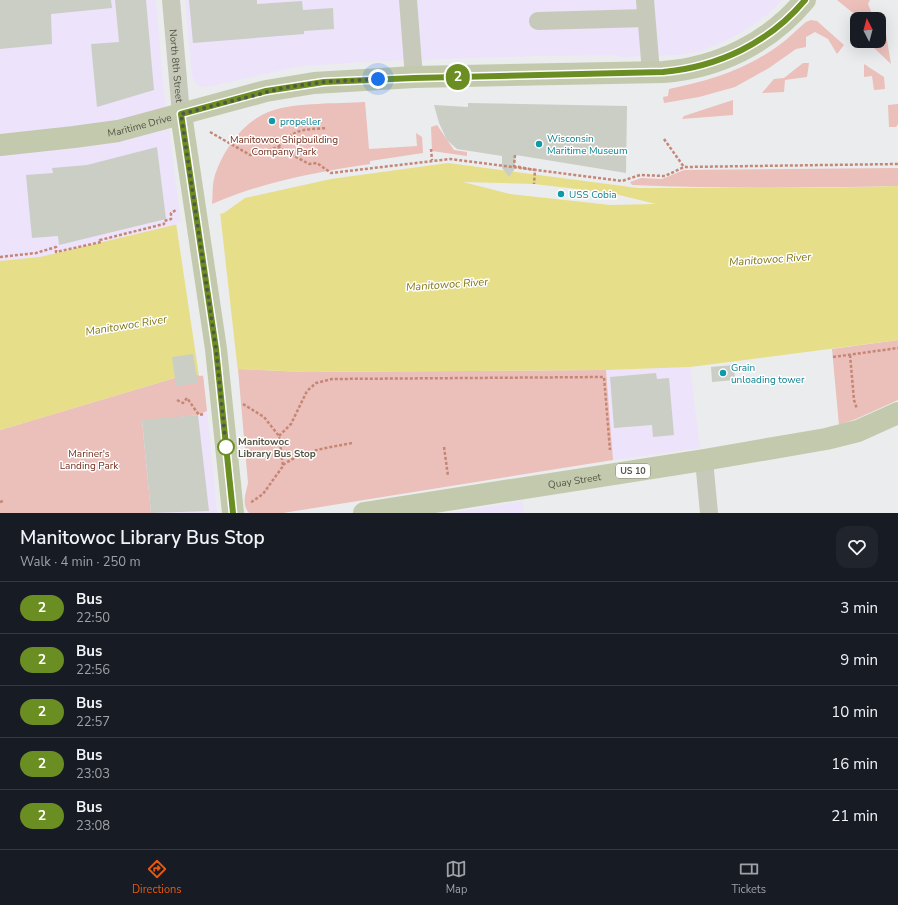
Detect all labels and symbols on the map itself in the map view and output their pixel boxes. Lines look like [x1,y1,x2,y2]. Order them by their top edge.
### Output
north arrow [850,12,886,48]
street label: North 8th Street [166,29,186,104]
line badge: 2 [445,64,471,90]
your location [368,69,388,89]
street label: Maritime Drive [107,111,173,140]
place label: propeller [280,115,321,129]
marker: propeller [267,116,277,126]
place label: Wisconsin Maritime Museum [547,132,627,158]
park label: Manitowoc Shipbuilding Company Park [230,133,338,159]
marker: Wisconsin Maritime Museum [534,139,544,149]
place label: USS Cobia [569,188,617,202]
marker: USS Cobia [556,189,566,199]
water label: Manitowoc River [728,249,813,270]
water label: Manitowoc River [405,274,490,295]
water label: Manitowoc River [84,311,169,339]
place label: Grain unloading tower [731,361,805,387]
marker: Grain unloading tower [718,368,728,378]
place label: Manitowoc Library Bus Stop [238,435,316,461]
marker: Manitowoc Library Bus Stop [217,438,235,456]
park label: Mariner's Landing Park [60,447,119,473]
road number: US 10 [616,464,650,478]
street label: Quay Street [547,470,603,492]

